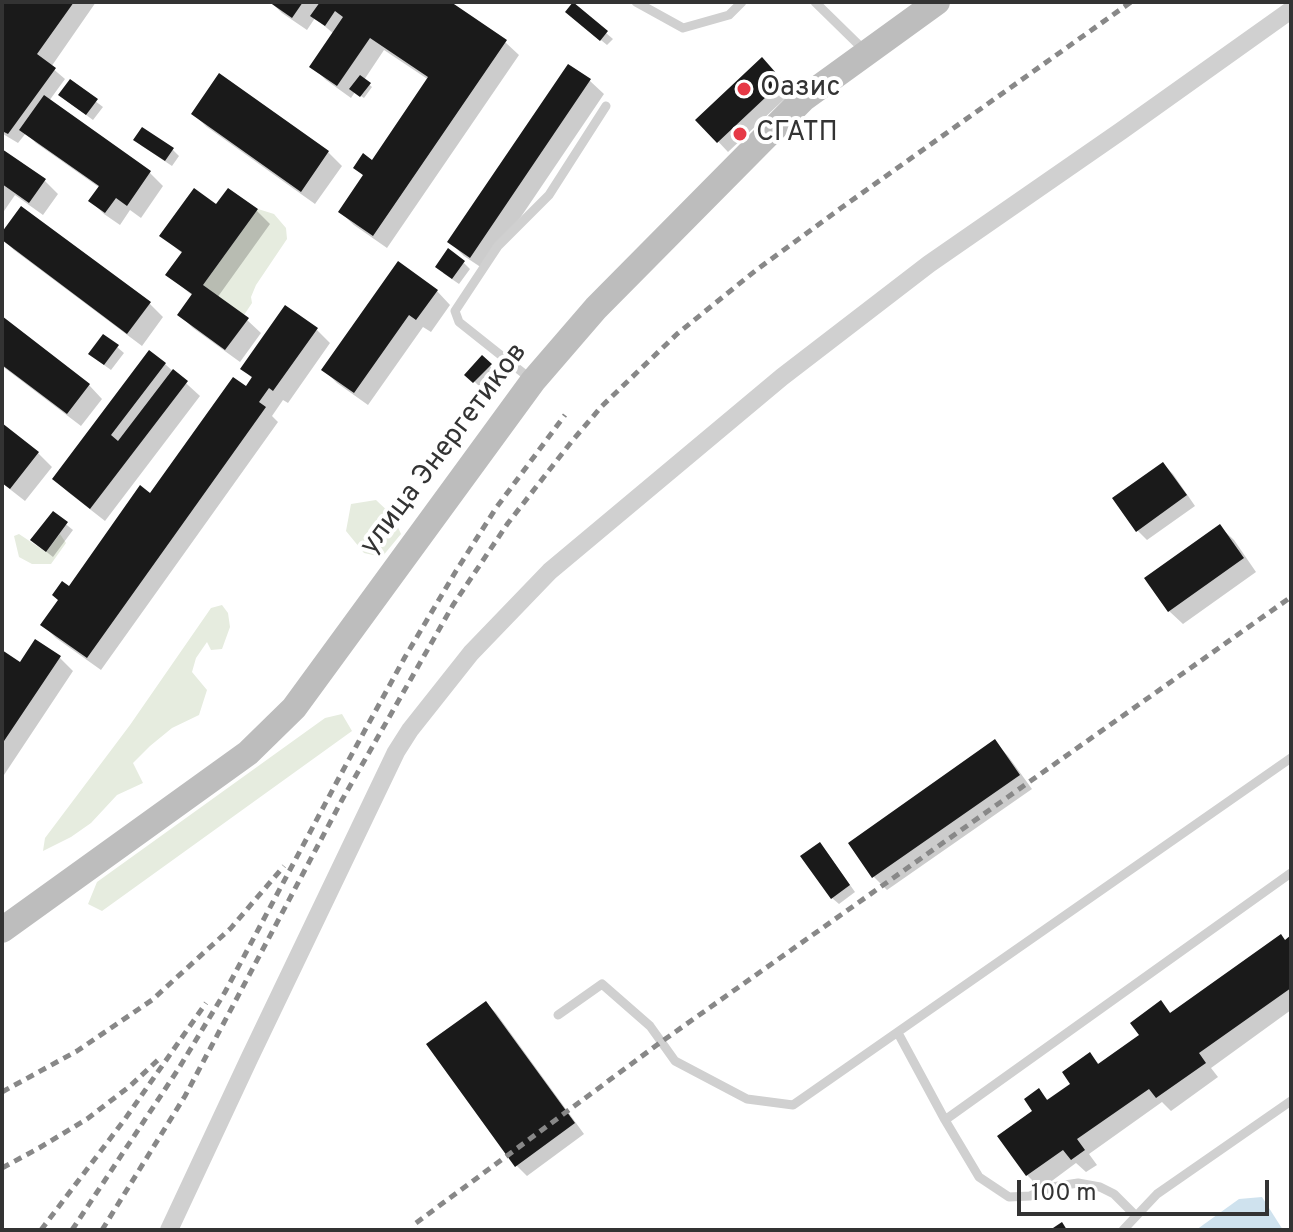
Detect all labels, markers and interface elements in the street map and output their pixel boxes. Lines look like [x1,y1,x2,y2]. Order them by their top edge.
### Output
place label: Оазис [760,72,840,106]
marker: Оазис [735,80,753,98]
place label: СГАТП [756,117,838,151]
marker: СГАТП [731,125,749,143]
street label: улица Энергетиков [354,337,536,563]
scale bar [1021,1164,1273,1214]
text: 100 m [1031,1179,1097,1209]

